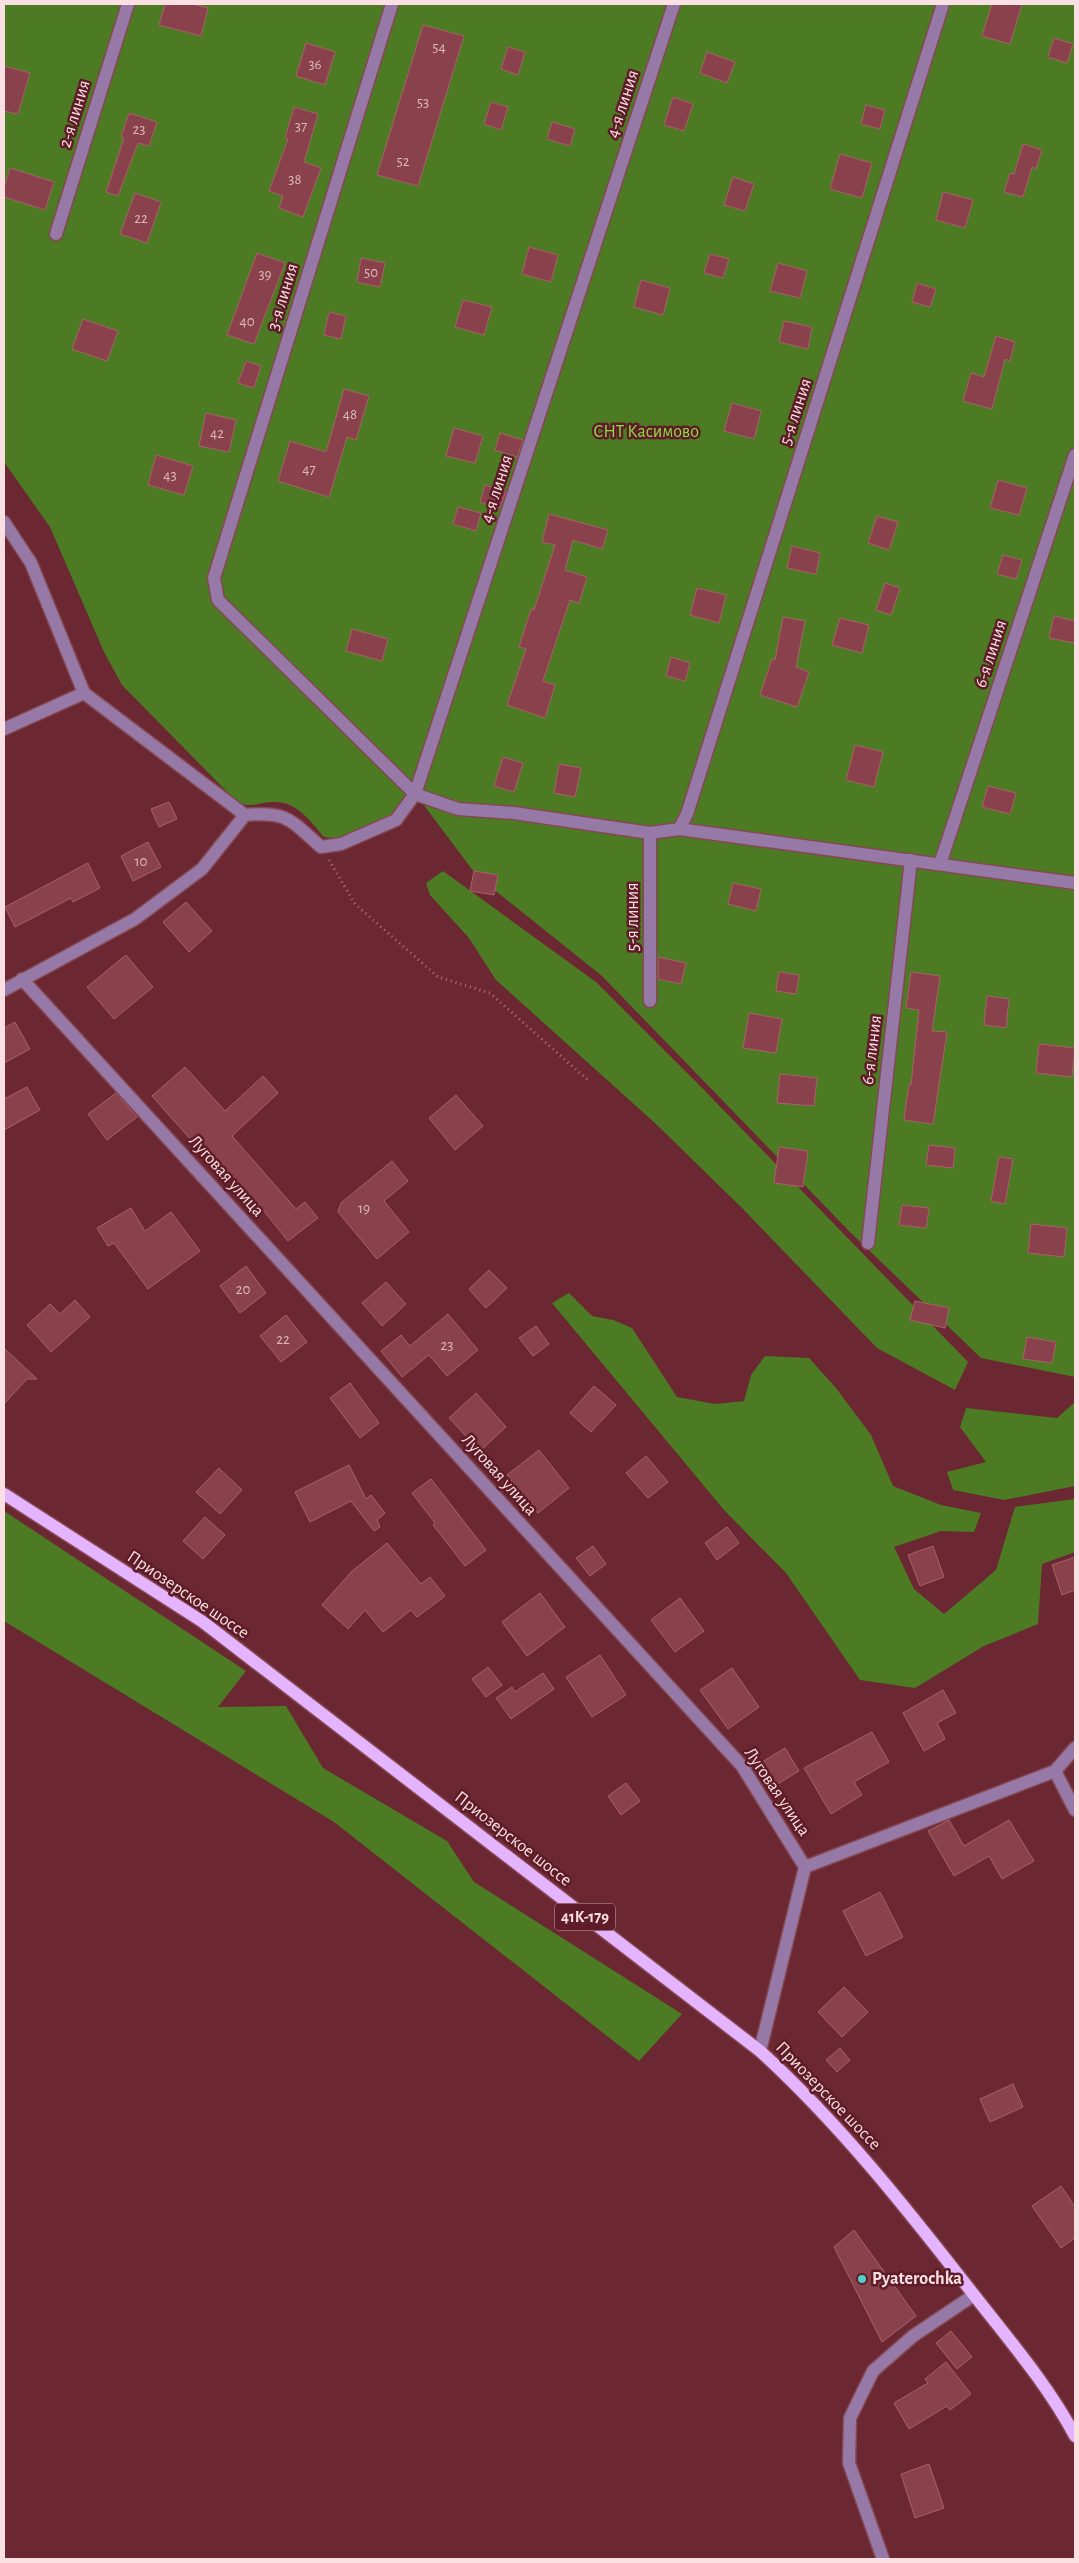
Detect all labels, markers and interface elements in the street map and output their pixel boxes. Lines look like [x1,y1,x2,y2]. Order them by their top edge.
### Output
house number: 54 [432,40,446,55]
house number: 36 [308,57,322,72]
street label: 4-я линия [604,68,642,140]
street label: 2-я линия [56,78,94,150]
house number: 53 [417,95,429,110]
house number: 37 [295,119,307,134]
house number: 23 [132,122,146,137]
house number: 52 [396,154,410,169]
house number: 38 [288,172,302,187]
house number: 22 [134,211,148,226]
street label: 3-я линия [264,261,302,333]
house number: 50 [364,265,378,280]
house number: 39 [258,267,272,282]
house number: 40 [239,314,255,329]
street label: 5-я линия [777,376,815,448]
house number: 48 [343,407,357,422]
park label: СНТ Касимово [593,423,699,441]
house number: 42 [210,426,224,441]
street label: 4-я линия [478,453,516,525]
house number: 47 [302,462,316,477]
house number: 43 [163,468,177,483]
street label: 6-я линия [972,618,1010,690]
house number: 10 [134,854,148,869]
street label: 5-я линия [624,882,642,952]
street label: 6-я линия [859,1014,885,1086]
street label: Луговая улица [185,1132,267,1220]
house number: 19 [358,1201,370,1216]
house number: 20 [236,1282,250,1297]
house number: 22 [276,1332,290,1347]
house number: 23 [440,1338,454,1353]
street label: Луговая улица [458,1431,540,1519]
street label: Приозерское шоссе [124,1548,252,1642]
street label: Луговая улица [741,1744,813,1840]
street label: Приозерское шоссе [451,1788,575,1890]
road number: 41К-179 [555,1904,615,1930]
street label: Приозерское шоссе [772,2038,884,2154]
place label: Pyaterochka [872,2270,962,2288]
marker: Pyaterochka [856,2273,868,2285]

